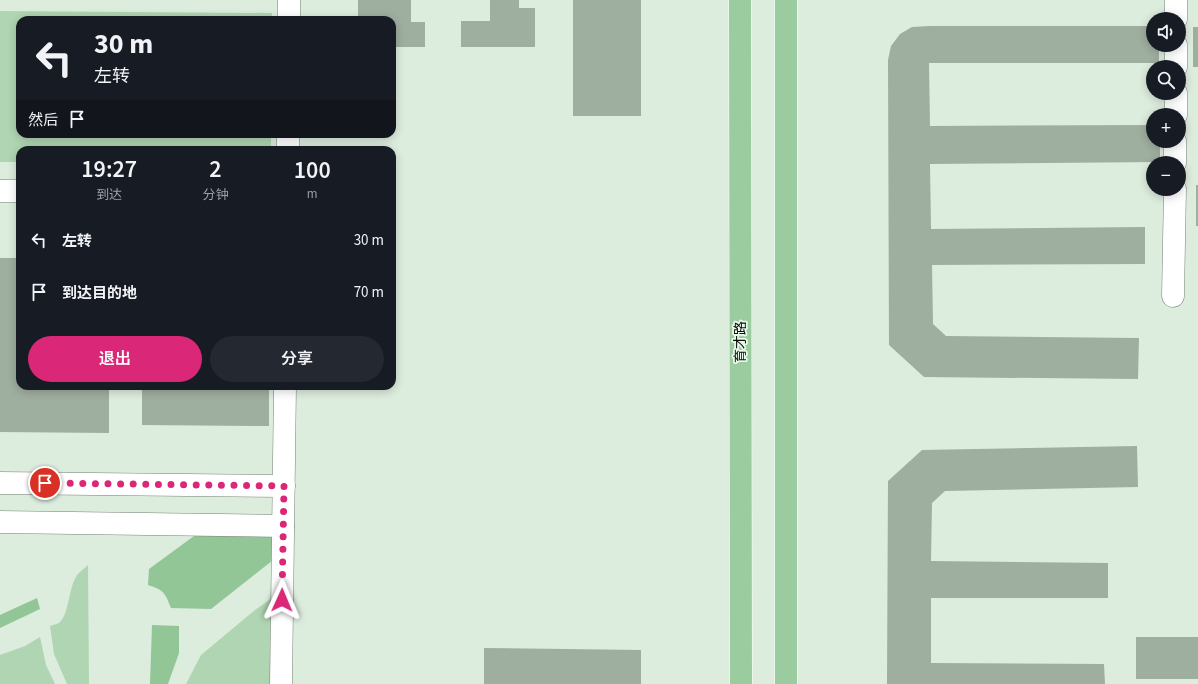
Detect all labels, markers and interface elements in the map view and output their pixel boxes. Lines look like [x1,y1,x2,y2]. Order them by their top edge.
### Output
map controls [1146,12,1186,196]
button: sound [1146,12,1186,52]
text: 30 m [94,24,153,64]
icon: left [28,32,80,84]
button: search [1146,60,1186,100]
text: 左转 [94,64,130,89]
icon: arrive [66,108,88,130]
button: + [1146,108,1186,148]
text: 然后 [28,110,58,131]
text: 19:27 [81,152,137,187]
text: 2 [209,152,222,187]
text: 100 [294,153,331,188]
button: − [1146,156,1186,196]
text: m [307,185,318,203]
text: 到达 [96,186,122,204]
text: 分钟 [202,186,228,204]
icon: left [28,229,50,251]
text: 30 m [354,230,384,251]
text: 左转 [62,231,92,252]
icon: arrive [28,281,50,303]
text: 70 m [354,282,384,303]
text: 到达目的地 [62,283,137,304]
street label: 育才路 [731,321,751,363]
button: 退出 [28,336,202,382]
button: 分享 [210,336,384,382]
pin [28,466,62,500]
icon: arrive [34,472,56,494]
position arrow [261,579,303,621]

